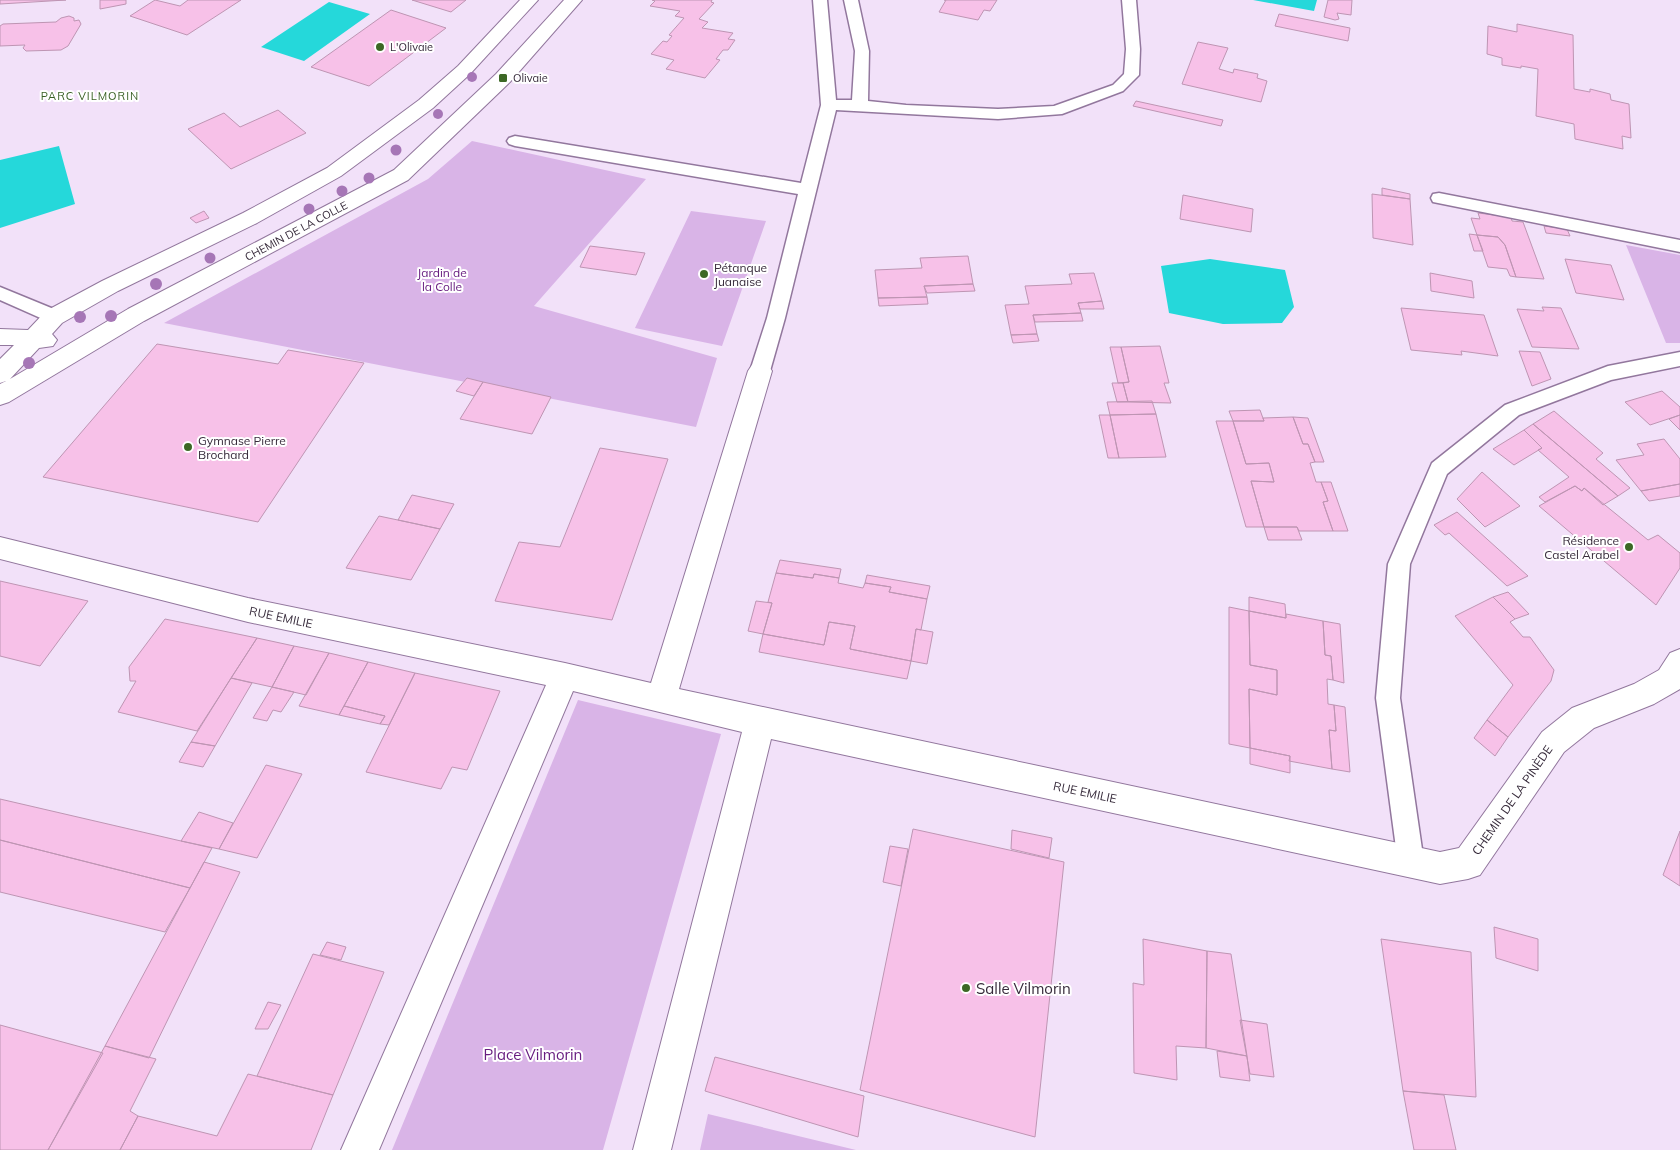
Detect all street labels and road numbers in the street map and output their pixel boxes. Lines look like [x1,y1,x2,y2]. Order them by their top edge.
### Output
street label: CHEMIN DE LA COLLE [242,198,350,264]
street label: RUE EMILIE [248,603,314,631]
street label: CHEMIN DE LA PINÈDE [1468,742,1556,858]
street label: RUE EMILIE [1052,778,1118,806]

